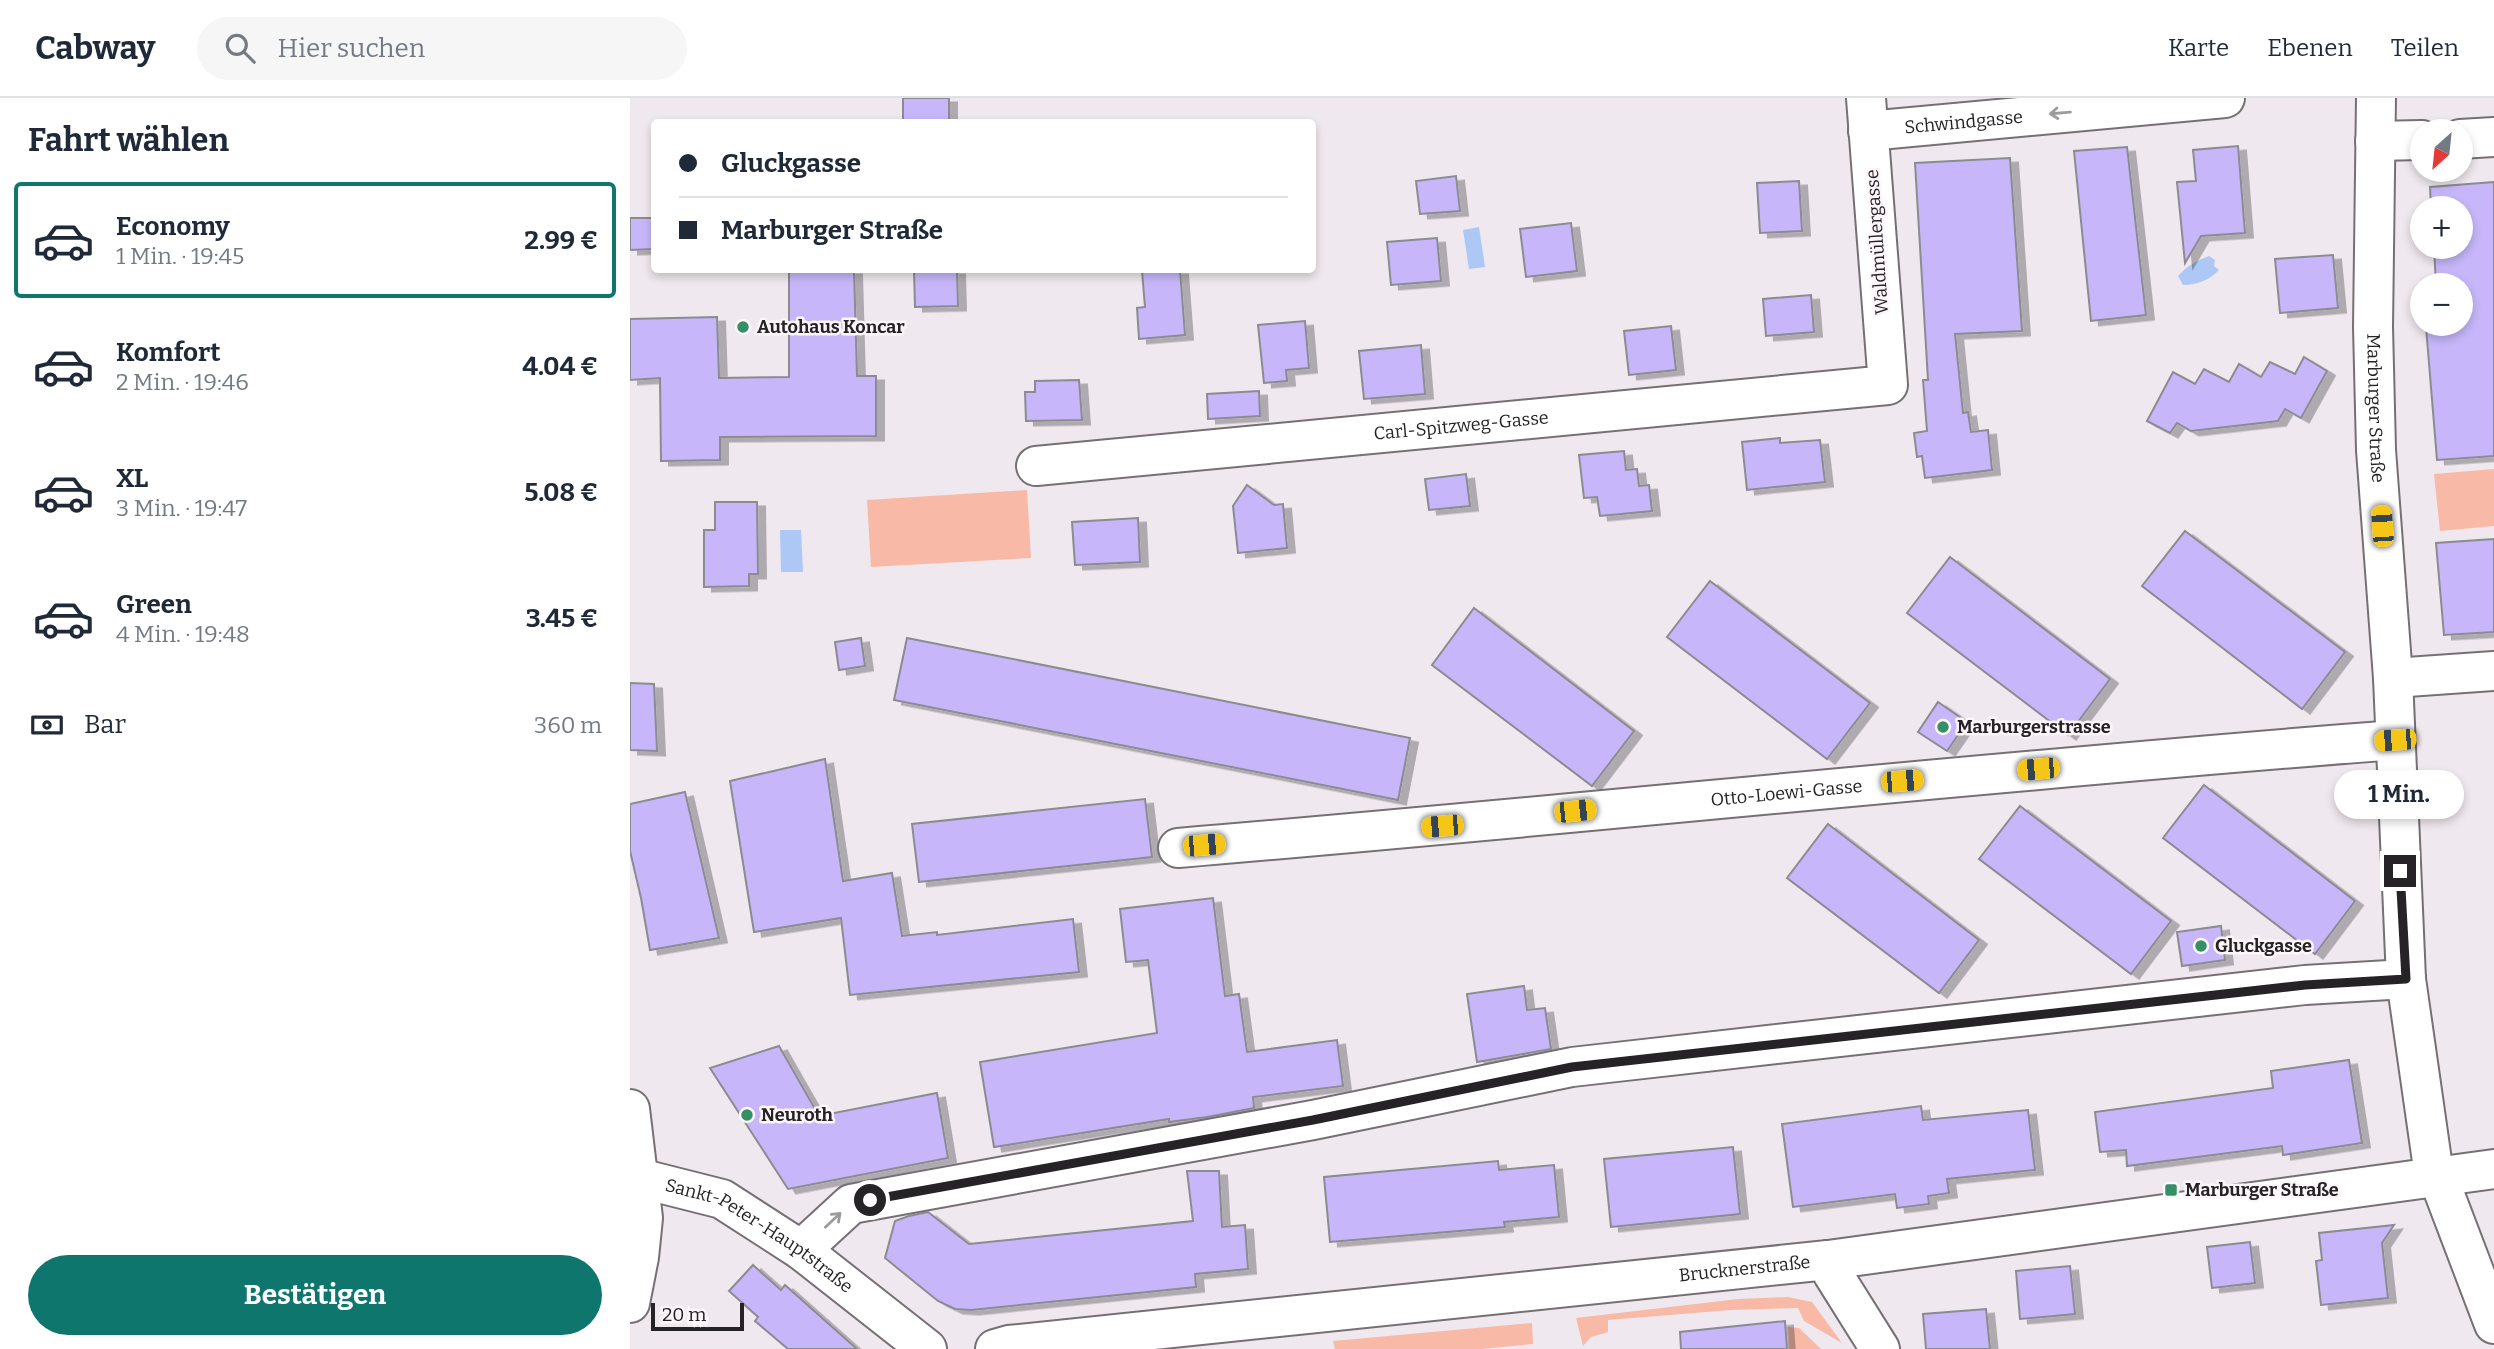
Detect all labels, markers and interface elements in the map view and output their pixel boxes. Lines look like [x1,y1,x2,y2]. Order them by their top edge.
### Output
search box [197,17,687,80]
text: Cabway [35,28,155,68]
icon: search [221,29,259,67]
text: Hier suchen [277,33,425,64]
text: Karte [2168,34,2229,62]
text: Ebenen [2267,34,2353,62]
text: Teilen [2391,34,2459,62]
street label: Schwindgasse [1903,106,2024,139]
one-way arrow [2049,107,2072,120]
north arrow [2410,119,2473,182]
map controls [2410,119,2473,336]
text: Fahrt wählen [28,121,229,159]
text: Gluckgasse [721,148,861,179]
street label: Waldmüllergasse [1861,169,1893,315]
button: + [2410,196,2473,259]
icon: car [32,209,95,272]
text: Economy [116,211,230,242]
text: Marburger Straße [721,215,943,246]
text: 2.99 € [524,225,598,256]
text: 1 Min. · 19:45 [116,242,244,270]
button: − [2410,273,2473,336]
place label: Autohaus Koncar [757,316,905,338]
marker: Autohaus Koncar [735,319,751,335]
street label: Marburger Straße [2362,333,2389,483]
icon: car [32,335,95,398]
text: Komfort [116,337,221,368]
text: 4.04 € [522,351,598,382]
text: 2 Min. · 19:46 [116,368,249,396]
street label: Carl-Spitzweg-Gasse [1373,406,1550,445]
icon: car [32,461,95,524]
text: XL [116,463,148,494]
text: 5.08 € [524,477,598,508]
text: 3 Min. · 19:47 [116,494,247,522]
car [2371,504,2394,548]
icon: car [32,587,95,650]
text: Green [116,589,192,620]
text: 3.45 € [526,603,598,634]
text: 4 Min. · 19:48 [116,620,250,648]
icon: cash [28,706,66,744]
text: Bar [84,709,126,740]
text: 360 m [534,711,602,739]
place label: Marburgerstrasse [1957,716,2111,738]
marker: Marburgerstrasse [1935,719,1951,735]
car [2374,728,2417,752]
car [2017,757,2060,781]
car [1881,769,1924,793]
callout: 1 Min. [2335,770,2465,818]
street label: Otto-Loewi-Gasse [1710,775,1863,811]
text: 1 Min. [2368,780,2430,808]
car [1554,798,1597,824]
car [1421,814,1464,838]
car [1183,833,1226,857]
route end [2384,855,2416,887]
place label: Gluckgasse [2215,935,2312,957]
marker: Gluckgasse [2193,938,2209,954]
place label: Neuroth [761,1104,834,1126]
marker: Neuroth [739,1107,755,1123]
street label: Sankt-Peter-Hauptstraße [663,1174,857,1297]
place label: Marburger Straße [2185,1179,2339,1201]
marker: Marburger Straße [2163,1182,2179,1198]
route start [854,1184,886,1216]
one-way arrow [824,1212,841,1229]
street label: Brucknerstraße [1678,1251,1811,1286]
button: Bestätigen [28,1255,602,1335]
scale bar [651,1300,744,1332]
text: 20 m [662,1303,706,1326]

